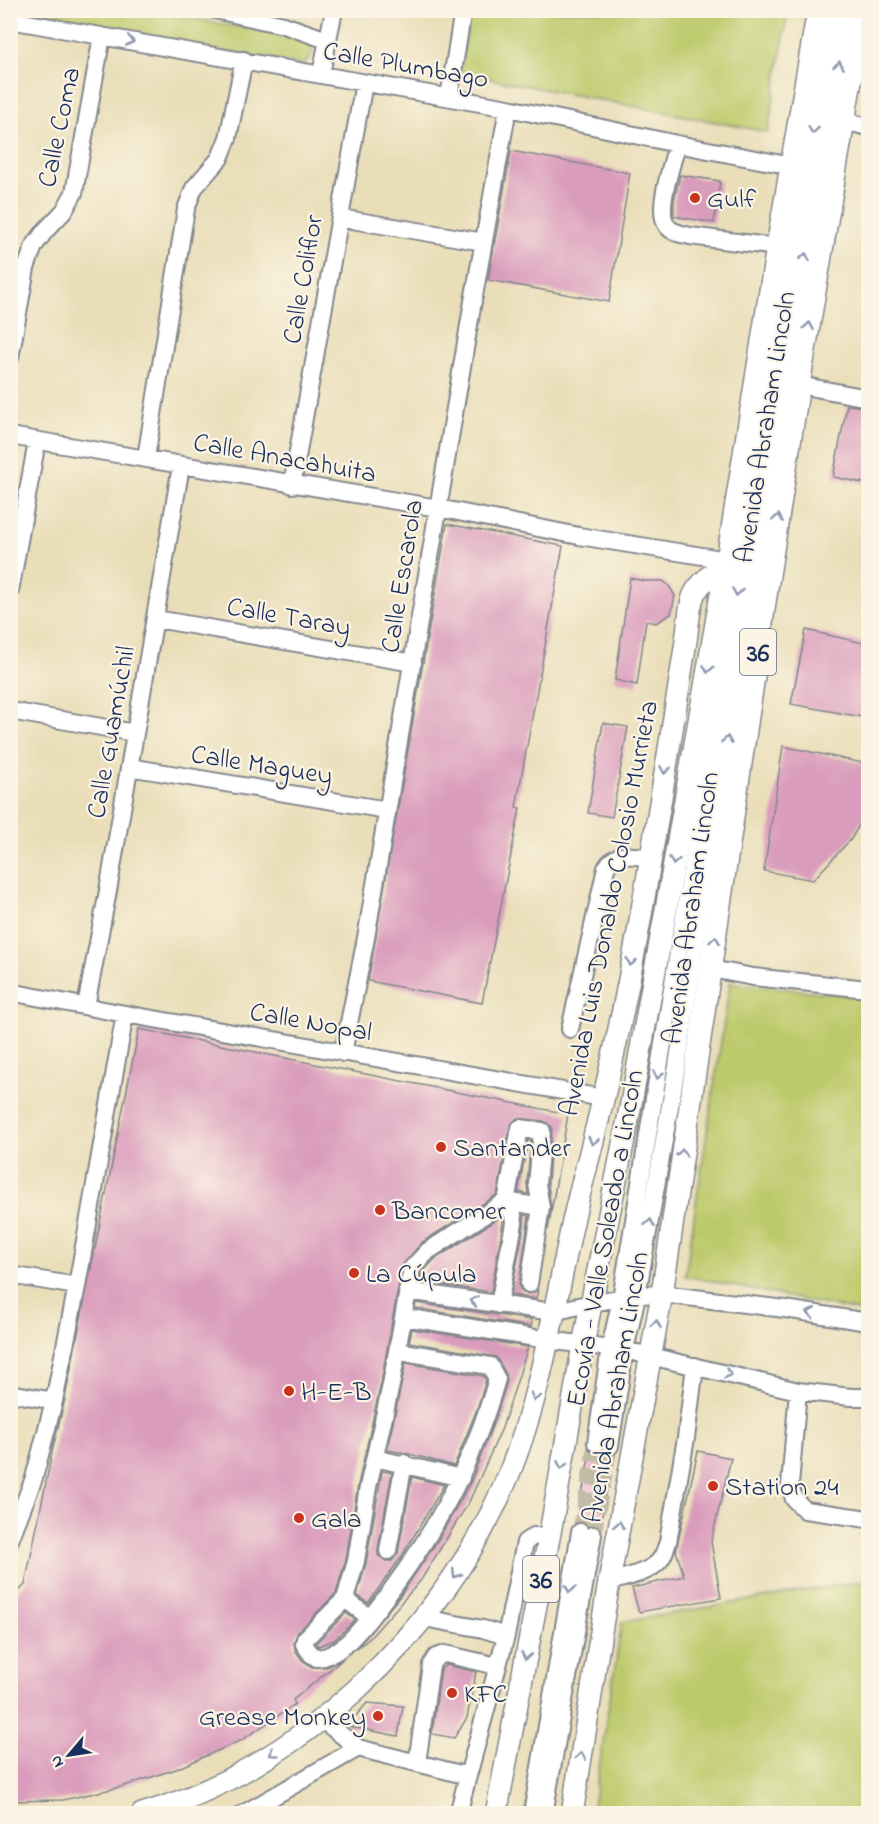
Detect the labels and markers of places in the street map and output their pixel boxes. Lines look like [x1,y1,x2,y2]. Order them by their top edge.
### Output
place label: Gulf [707,181,757,220]
marker: Gulf [688,191,702,205]
place label: Santander [453,1130,571,1169]
marker: Santander [434,1140,448,1154]
place label: Bancomer [391,1193,506,1232]
marker: Bancomer [373,1203,387,1217]
place label: La Cúpula [366,1256,477,1295]
marker: La Cúpula [347,1266,361,1280]
place label: H-E-B [301,1374,371,1413]
marker: H-E-B [282,1384,296,1398]
place label: Station 24 [725,1469,839,1508]
marker: Station 24 [706,1479,720,1493]
place label: Gala [311,1501,362,1540]
marker: Gala [292,1511,306,1525]
place label: KFC [464,1676,507,1715]
marker: KFC [445,1686,459,1700]
place label: Grease Monkey [199,1699,366,1738]
marker: Grease Monkey [371,1709,385,1723]

